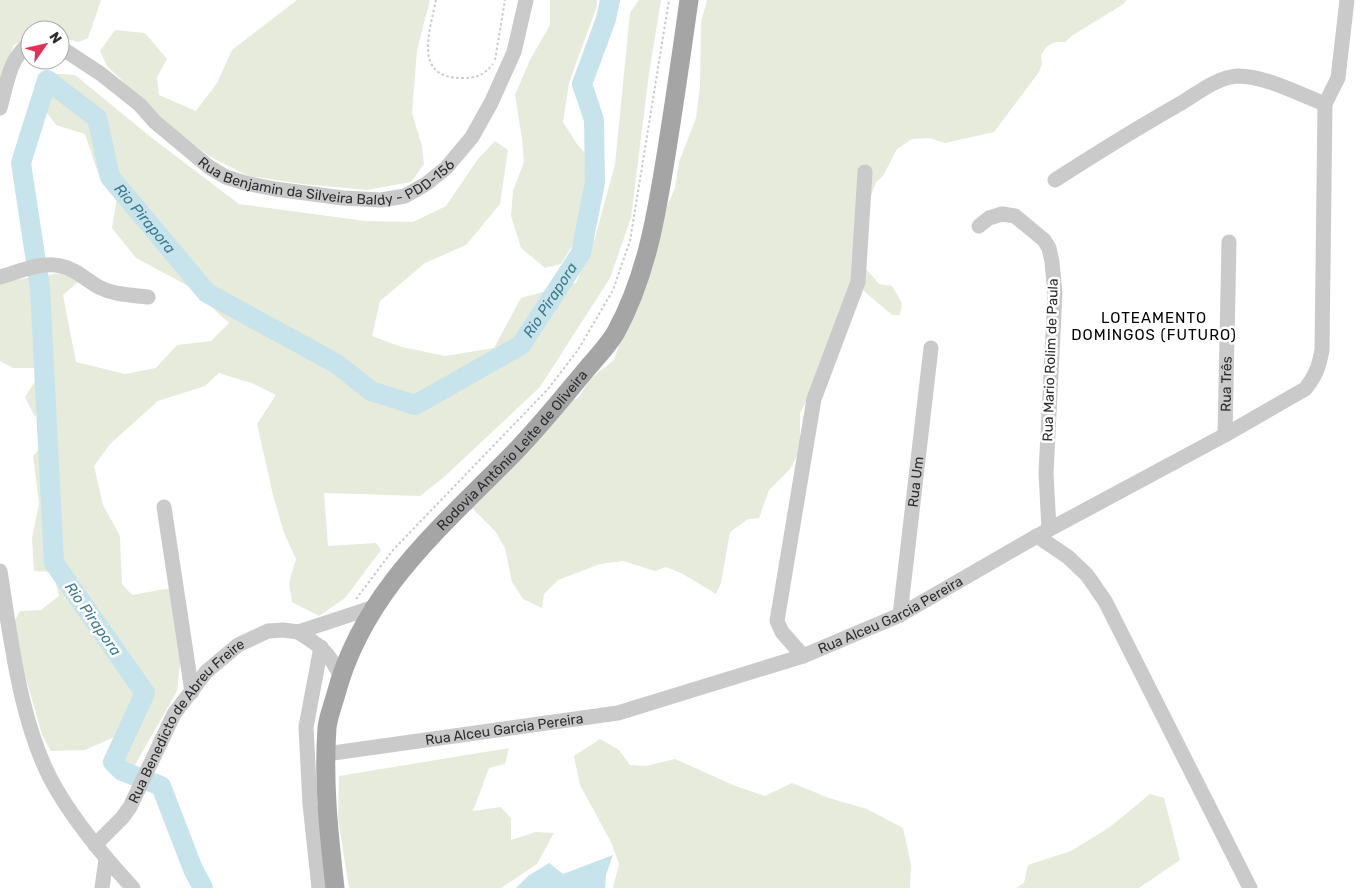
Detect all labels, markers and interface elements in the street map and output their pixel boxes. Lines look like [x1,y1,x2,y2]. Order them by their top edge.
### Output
north arrow [20,20,70,70]
text: N [45,29,65,47]
street label: Rua Benjamin da Silveira Baldy - PDD-156 [189,148,461,164]
text: Rua Benjamin da Silveira Baldy - PDD-156 [195,154,458,210]
water label: Rio Pirapora [110,180,179,257]
water label: Rio Pirapora [519,259,581,341]
street label: Rua Mario Rolim de Paula [1039,278,1062,442]
district label: LOTEAMENTO DOMINGOS (FUTURO) [1071,309,1237,344]
street label: Rua Três [1217,356,1236,412]
street label: Rodovia Antônio Leite de Oliveira [434,367,591,534]
street label: Rua Um [905,456,927,508]
street label: Rua Alceu Garcia Pereira [815,573,966,658]
water label: Rio Pirapora [61,579,125,659]
street label: Rua Benedicto de Abreu Freire [125,635,247,806]
street label: Rua Alceu Garcia Pereira [424,710,585,749]

